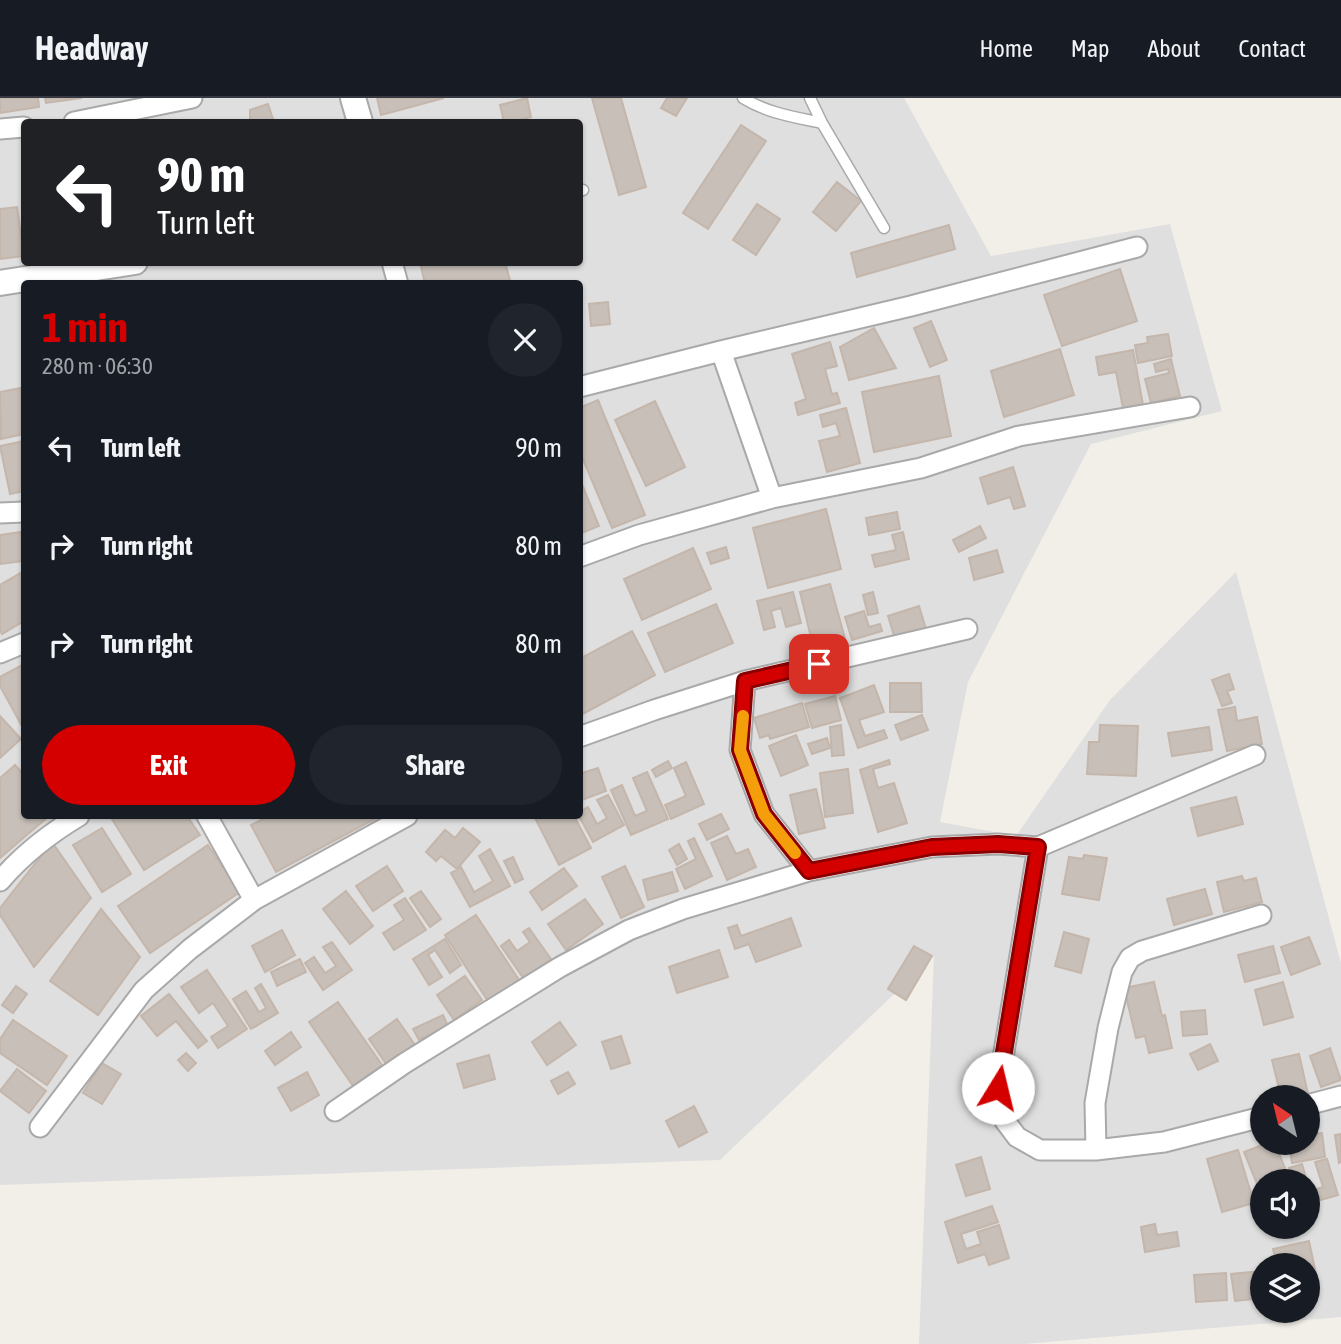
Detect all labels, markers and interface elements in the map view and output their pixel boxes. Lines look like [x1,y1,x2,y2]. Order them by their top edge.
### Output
text: Headway [35,29,148,67]
text: Home [979,35,1033,62]
text: Map [1071,35,1109,62]
text: About [1147,35,1200,62]
text: Contact [1238,35,1306,62]
text: 90 m [157,146,245,202]
icon: left [42,147,133,238]
text: Turn left [157,204,255,241]
text: 1 min [42,303,128,351]
button: close [488,303,562,377]
text: 280 m · 06:30 [42,353,153,379]
icon: left [42,429,80,467]
text: Turn left [101,433,181,463]
text: 90 m [515,433,562,463]
icon: right [42,527,80,565]
text: Turn right [101,531,192,561]
text: 80 m [515,531,562,561]
icon: right [42,625,80,663]
text: Turn right [101,629,192,659]
text: 80 m [515,629,562,659]
pin [789,634,849,694]
icon: arrive [800,645,838,683]
button: Exit [42,725,295,805]
button: Share [309,725,562,805]
position arrow [961,1051,1035,1125]
north arrow [1250,1085,1320,1155]
map controls [1250,1085,1320,1323]
button: sound [1250,1169,1320,1239]
button: layers [1250,1253,1320,1323]

